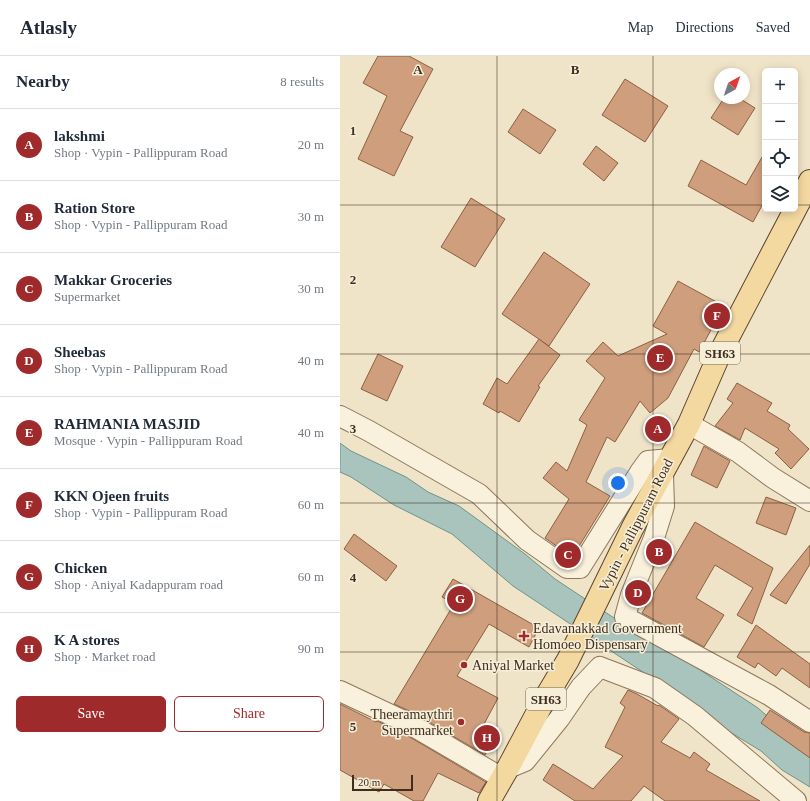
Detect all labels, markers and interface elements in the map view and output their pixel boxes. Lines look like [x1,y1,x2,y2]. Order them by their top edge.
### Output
text: Atlasly [20,17,77,38]
text: Map [628,20,653,35]
text: Directions [675,20,734,35]
text: Saved [756,20,790,35]
text: A [413,62,423,77]
text: B [571,62,580,77]
north arrow [714,68,750,104]
map controls [762,68,798,212]
button: + [762,68,798,104]
text: Nearby [16,72,70,91]
text: 8 results [280,74,324,89]
button: − [762,104,798,140]
text: 1 [350,123,356,138]
text: lakshmi [54,128,105,144]
text: A [24,137,34,152]
text: 20 m [298,137,324,152]
button: locate [762,140,798,176]
text: Shop · Vypin - Pallippuram Road [54,145,227,160]
button: layers [762,176,798,212]
text: Ration Store [54,200,135,216]
text: B [25,209,33,224]
text: 30 m [298,209,324,224]
text: Shop · Vypin - Pallippuram Road [54,217,227,232]
text: Makkar Groceries [54,272,172,288]
text: 2 [350,272,356,287]
text: C [24,281,34,296]
text: 30 m [298,281,324,296]
text: Supermarket [54,289,120,304]
pin: F [704,301,730,331]
road number: SH63 [700,342,740,364]
pin: E [647,343,673,373]
text: Sheebas [54,344,106,360]
text: D [24,353,34,368]
text: 40 m [298,353,324,368]
text: Shop · Vypin - Pallippuram Road [54,361,227,376]
pin: A [645,414,671,444]
text: RAHMANIA MASJID [54,416,200,432]
text: 3 [350,421,357,436]
text: E [25,425,33,440]
text: 40 m [298,425,324,440]
text: Mosque · Vypin - Pallippuram Road [54,433,243,448]
street label: Vypin - Pallippuram Road [596,456,676,594]
your location [608,473,628,493]
text: KKN Ojeen fruits [54,488,169,504]
text: F [25,497,33,512]
text: 60 m [298,497,324,512]
text: Shop · Vypin - Pallippuram Road [54,505,227,520]
pin: B [646,537,672,567]
pin: C [555,540,581,570]
text: Chicken [54,560,107,576]
text: G [24,569,34,584]
text: 60 m [298,569,324,584]
text: 4 [350,570,357,585]
text: Shop · Aniyal Kadappuram road [54,577,223,592]
pin: D [625,578,651,608]
pin: G [447,584,473,614]
place label: Edavanakkad Government Homoeo Dispensary [533,621,682,652]
marker: Edavanakkad Government Homoeo Dispensary [518,630,530,642]
text: K A stores [54,632,120,648]
text: H [24,641,34,656]
text: 90 m [298,641,324,656]
text: Shop · Market road [54,649,155,664]
place label: Aniyal Market [472,658,554,673]
marker: Aniyal Market [459,660,469,670]
road number: SH63 [526,688,566,710]
button: Save [16,696,166,732]
button: Share [174,696,324,732]
place label: Theeramaythri Supermarket [371,707,453,738]
marker: Theeramaythri Supermarket [456,717,466,727]
text: 5 [350,719,357,734]
pin: H [474,723,500,753]
scale bar [352,773,413,792]
text: 20 m [358,776,380,788]

